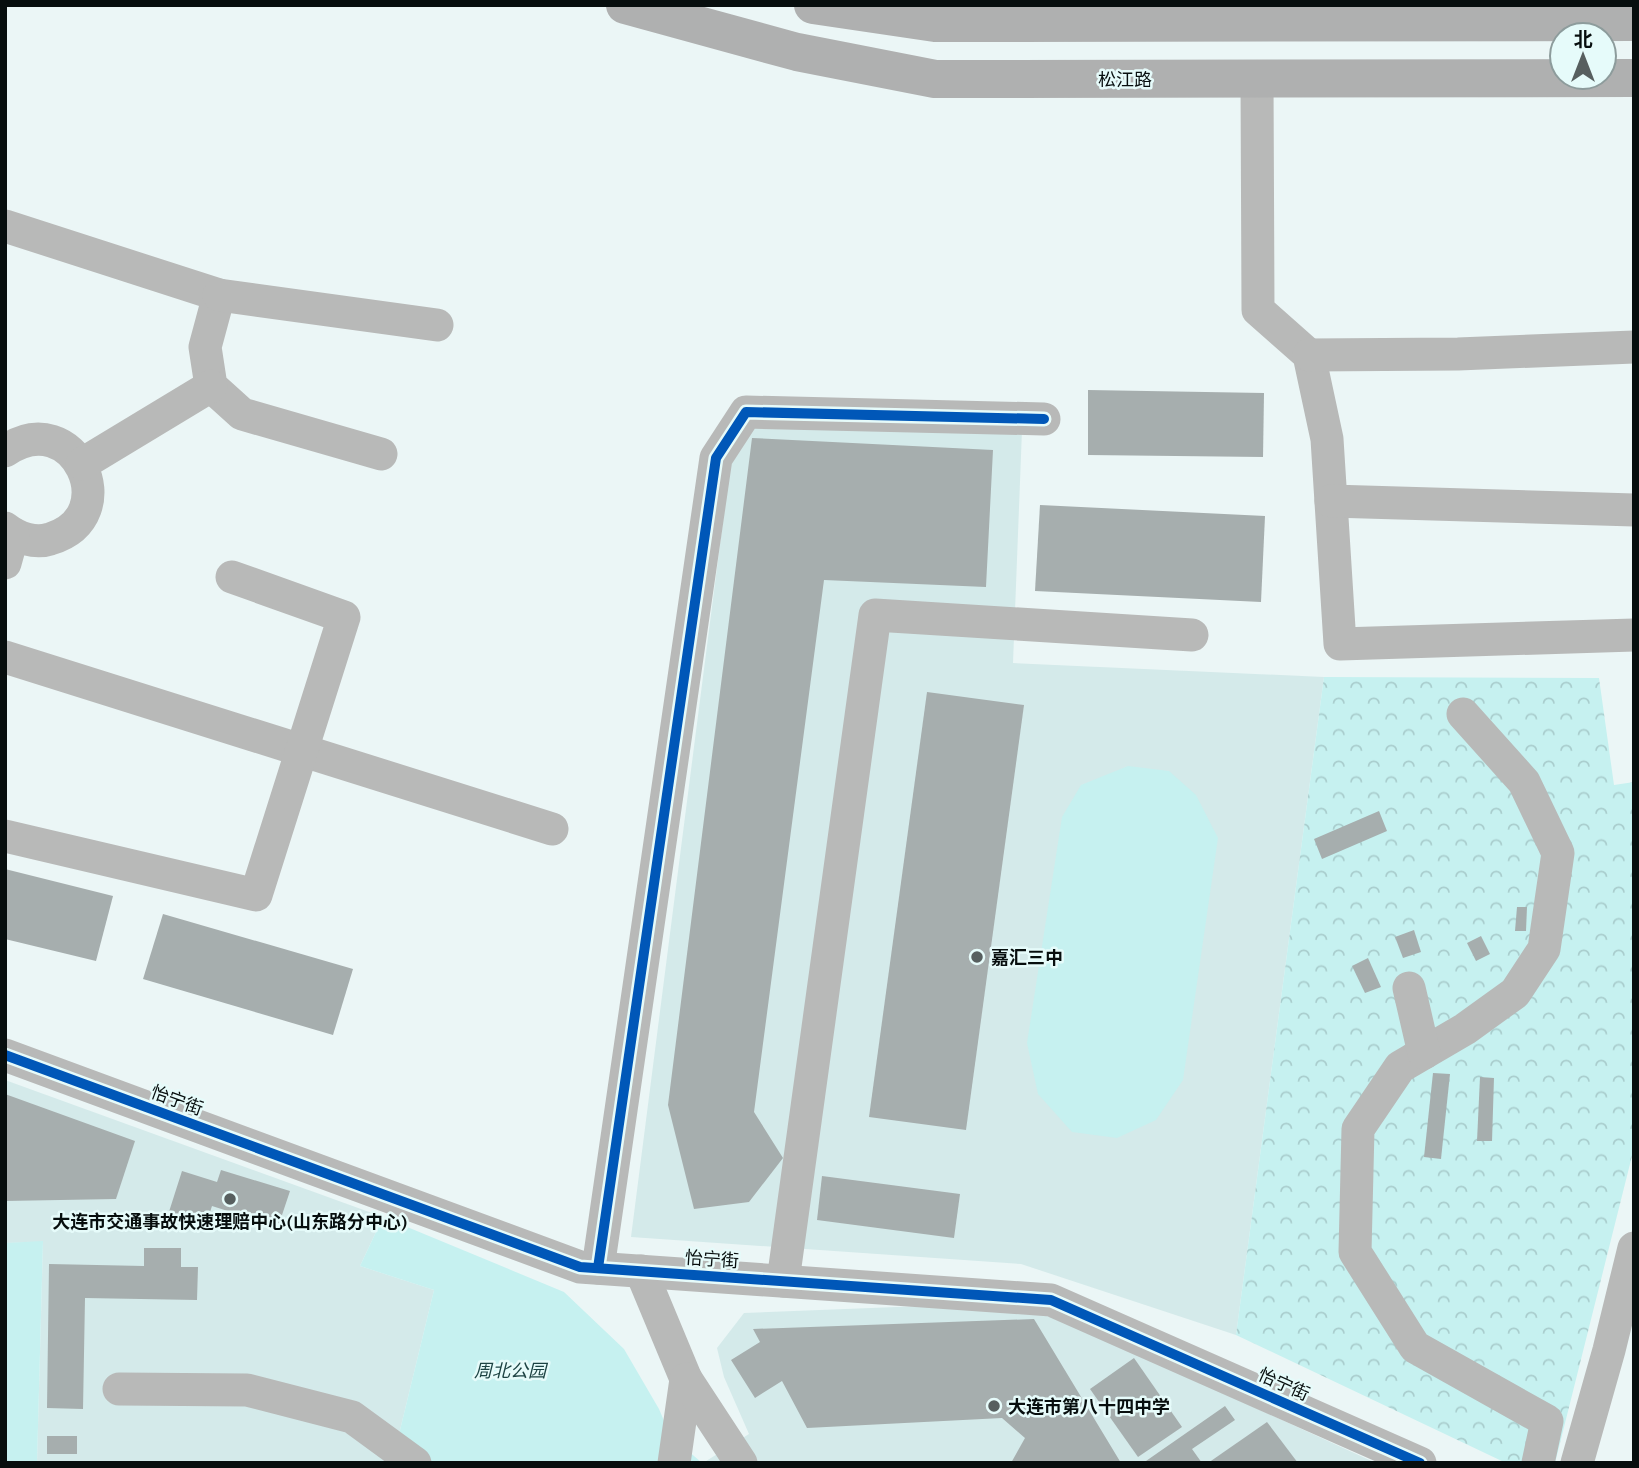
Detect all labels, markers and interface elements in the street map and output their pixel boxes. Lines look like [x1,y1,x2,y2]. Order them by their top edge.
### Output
north arrow [1548,21,1618,91]
text: 北 [1573,26,1593,52]
street label: 松江路 [1098,67,1152,92]
place label: 嘉汇三中 [991,945,1063,970]
marker: 嘉汇三中 [969,949,985,965]
street label: 怡宁街 [147,1079,207,1121]
marker: 大连市交通事故快速理赔中心(山东路分中心) [222,1191,238,1207]
place label: 大连市交通事故快速理赔中心(山东路分中心) [52,1209,408,1234]
street label: 怡宁街 [684,1245,740,1273]
park label: 周北公园 [474,1358,549,1383]
street label: 怡宁街 [1254,1362,1314,1406]
place label: 大连市第八十四中学 [1008,1394,1170,1419]
marker: 大连市第八十四中学 [986,1398,1002,1414]

